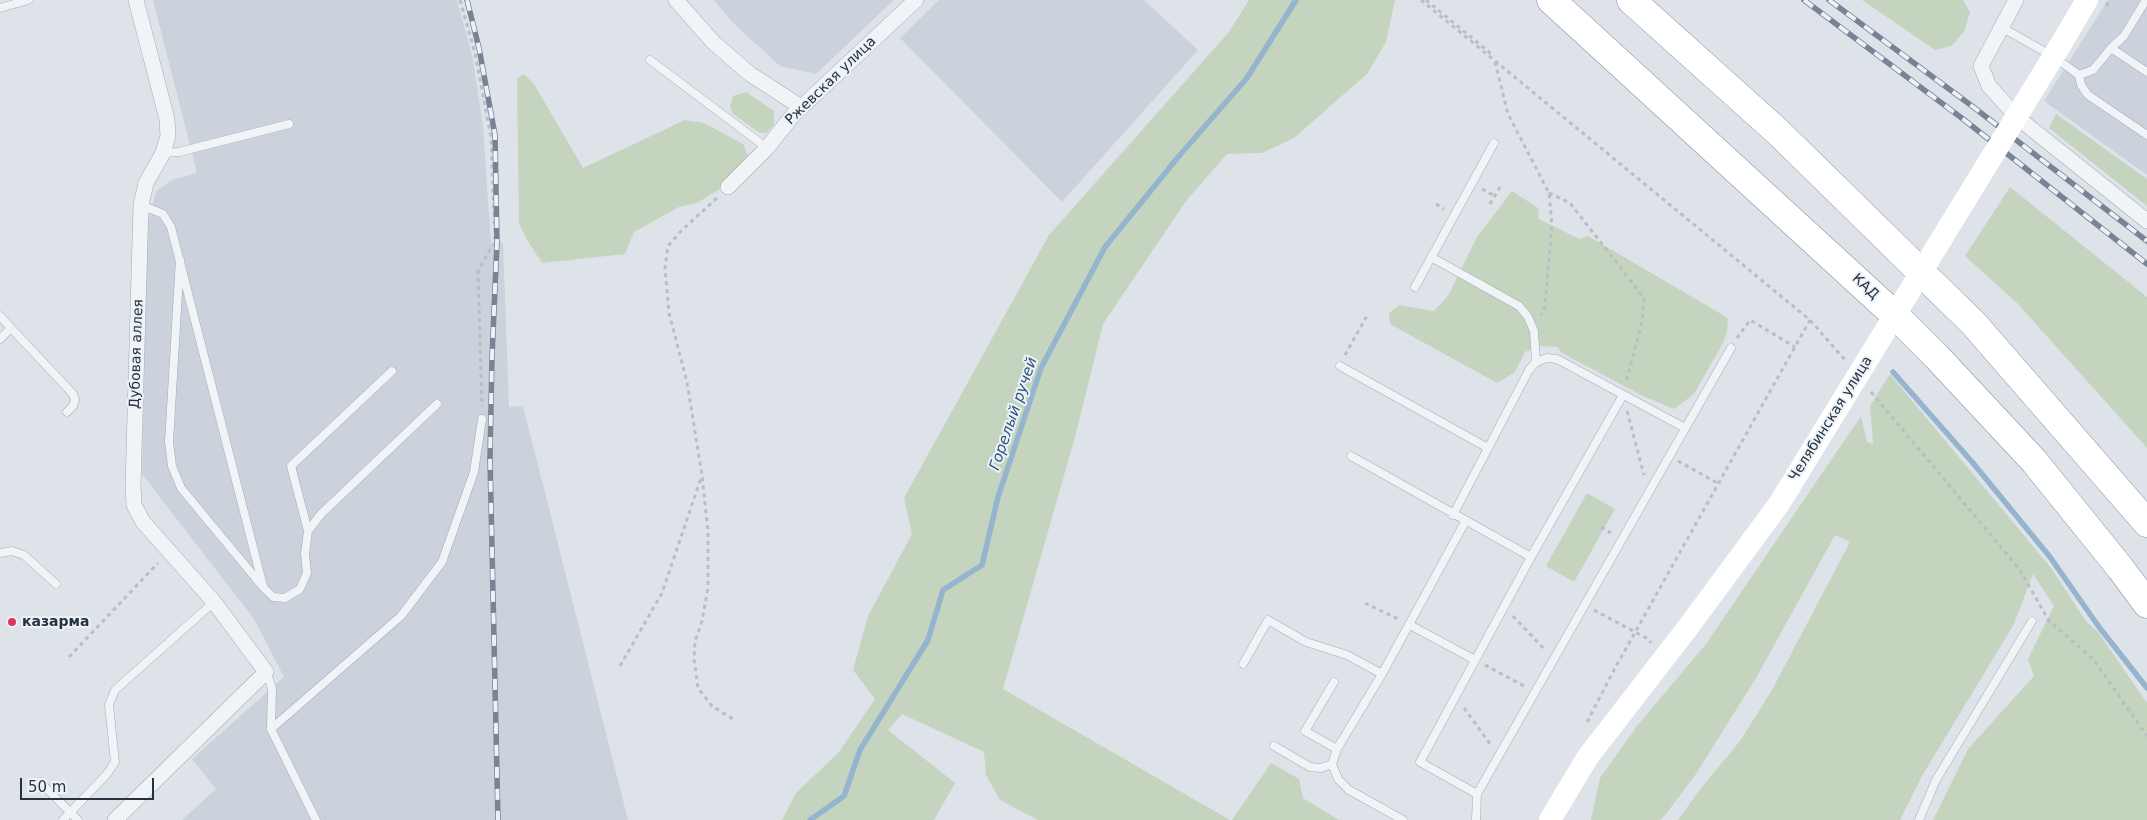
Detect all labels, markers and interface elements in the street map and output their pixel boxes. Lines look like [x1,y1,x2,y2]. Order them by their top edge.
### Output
street label: Ржевская улица [782,33,880,129]
street label: КАД [1848,270,1882,304]
street label: Дубовая аллея [127,299,147,409]
street label: Челябинская улица [1786,353,1876,485]
water label: Горелый ручей [986,355,1042,473]
place label: казарма [22,614,89,630]
marker: казарма [6,616,18,628]
scale bar [22,768,156,800]
text: 50 m [28,778,66,796]

